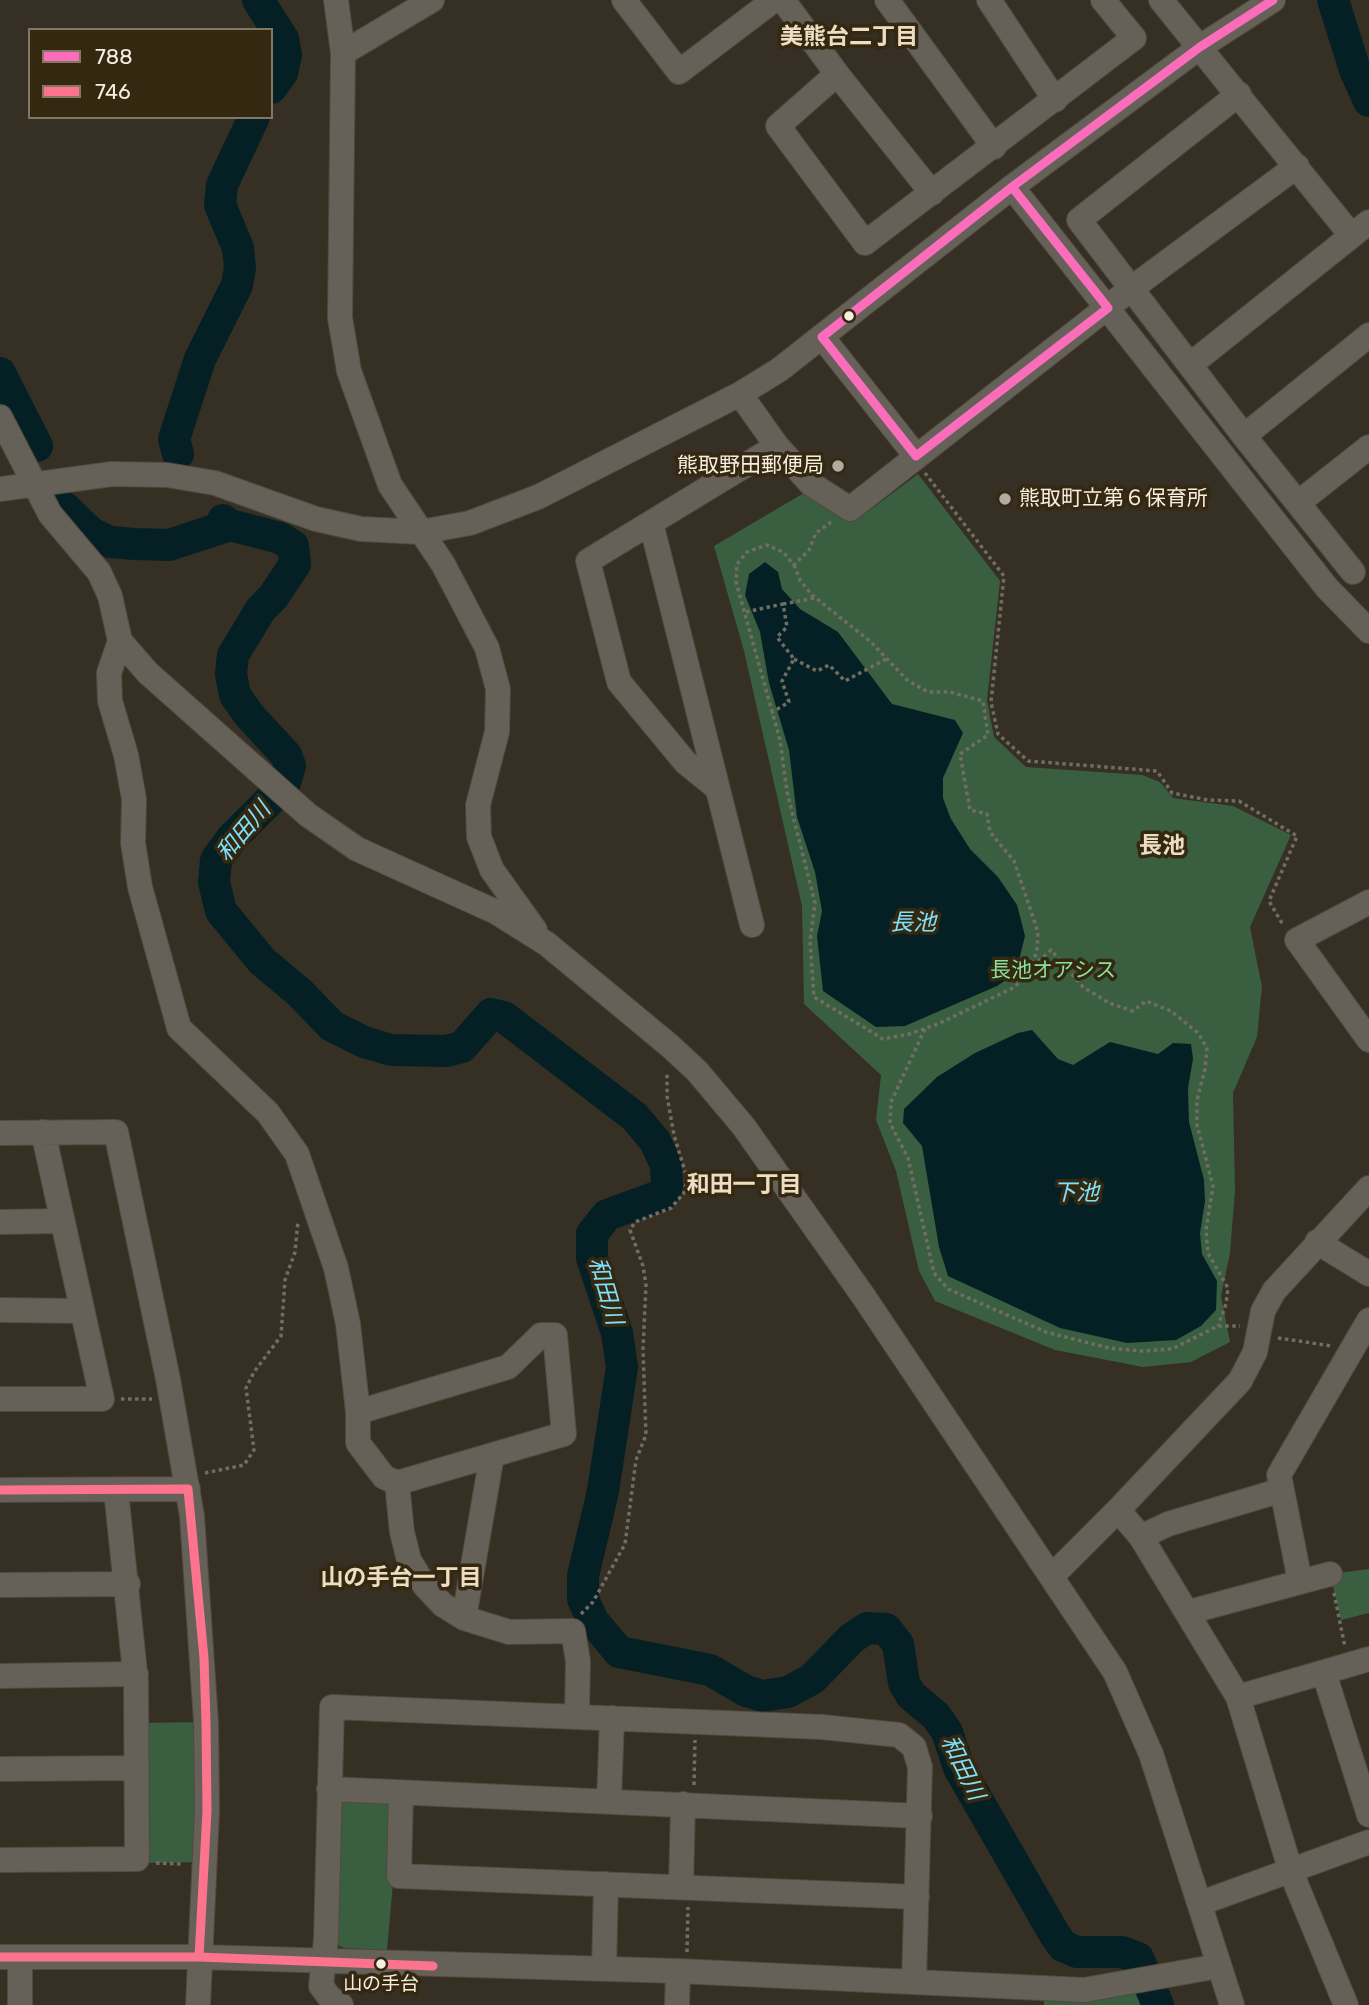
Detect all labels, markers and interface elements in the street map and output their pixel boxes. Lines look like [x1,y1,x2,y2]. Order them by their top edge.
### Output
district label: 美熊台二丁目 [780,23,918,51]
legend [28,28,273,119]
text: 788 [95,44,133,69]
text: 746 [95,79,131,104]
unlabelled marker [842,309,856,323]
place label: 熊取野田郵便局 [677,453,824,479]
marker: 熊取野田郵便局 [830,458,846,474]
place label: 熊取町立第６保育所 [1019,486,1208,512]
marker: 熊取町立第６保育所 [997,491,1013,507]
water label: 和田川 [211,797,277,867]
district label: 長池 [1139,832,1185,860]
water label: 長池 [890,909,936,937]
park label: 長池オアシス [990,958,1116,984]
district label: 和田一丁目 [687,1171,801,1199]
water label: 下池 [1053,1179,1099,1207]
water label: 和田川 [582,1254,628,1328]
district label: 山の手台一丁目 [321,1564,481,1592]
water label: 和田川 [934,1731,990,1805]
marker: 山の手台 [374,1957,388,1971]
place label: 山の手台 [343,1974,419,1996]

